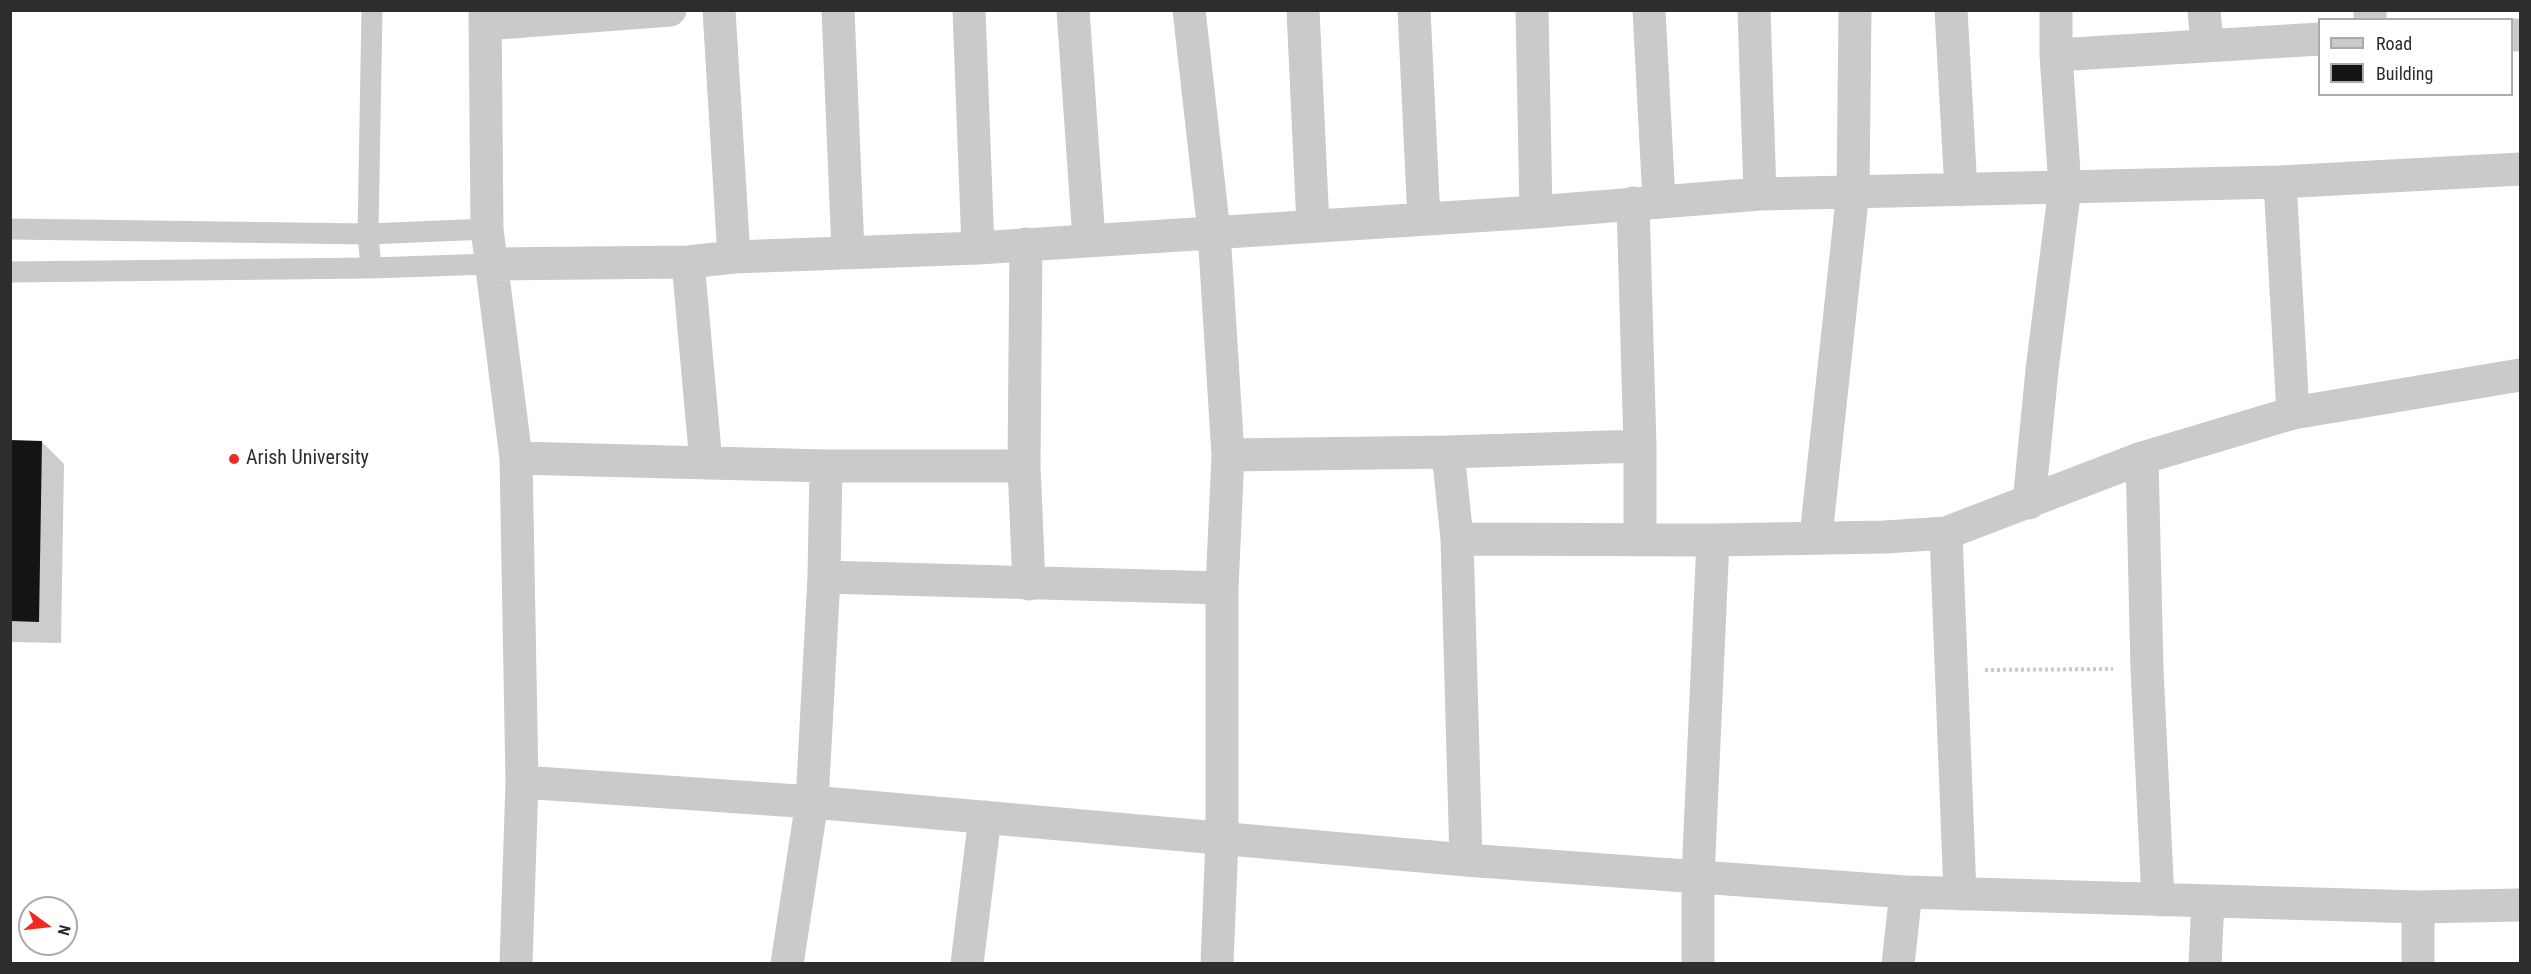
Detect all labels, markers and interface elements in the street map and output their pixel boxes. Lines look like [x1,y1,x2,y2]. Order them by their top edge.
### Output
legend [2318,18,2513,96]
text: Road [2376,33,2412,54]
text: Building [2376,63,2433,84]
place label: Arish University [246,447,369,471]
marker: Arish University [227,452,241,466]
north arrow [18,896,78,956]
text: N [53,923,74,937]

